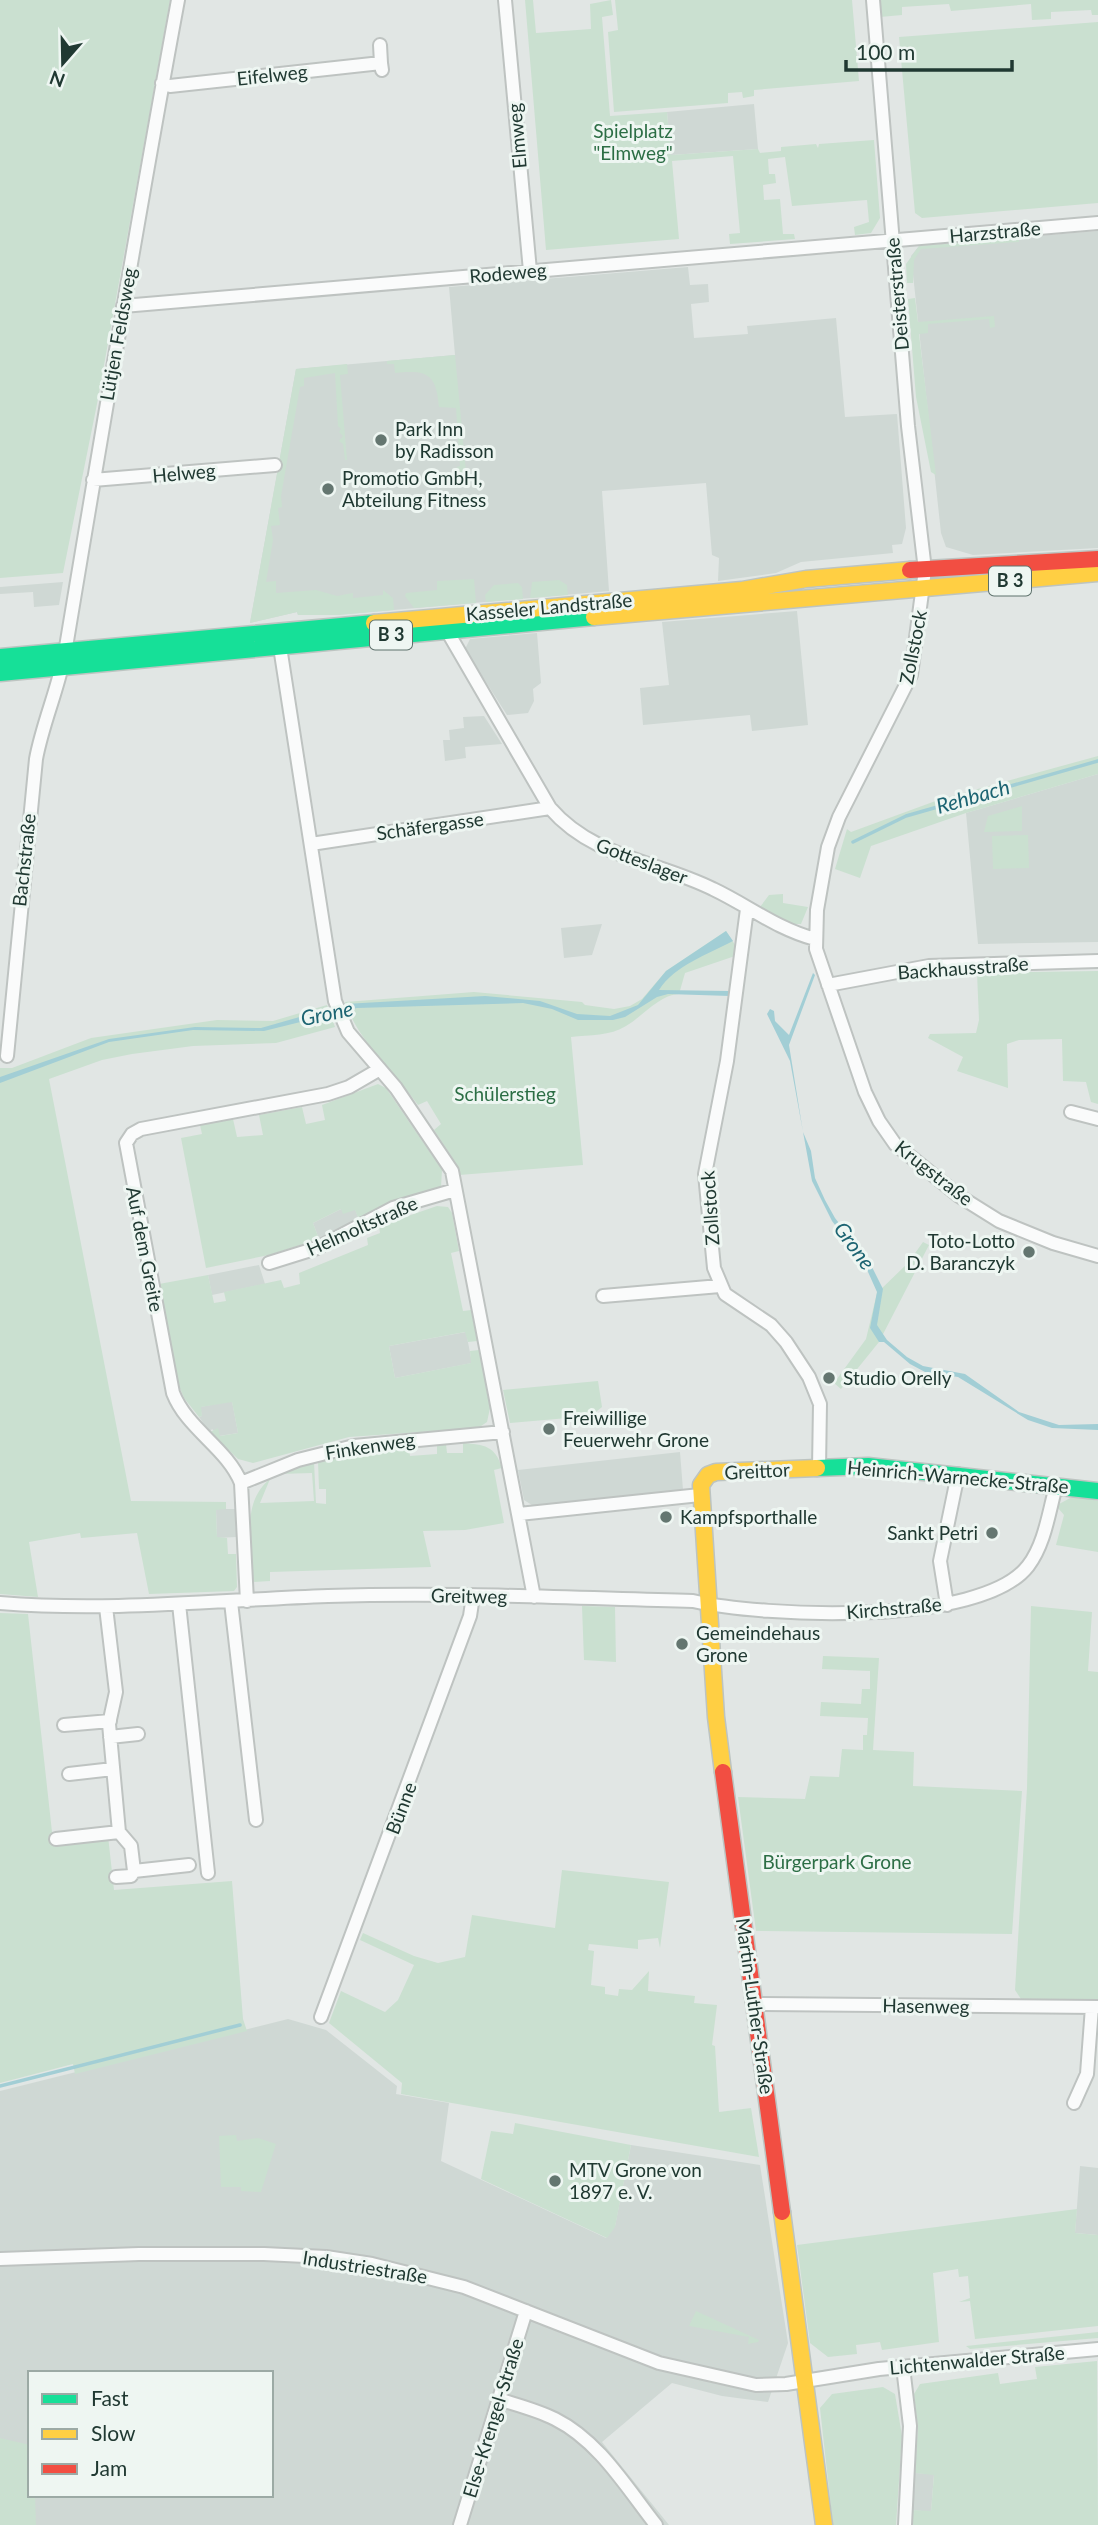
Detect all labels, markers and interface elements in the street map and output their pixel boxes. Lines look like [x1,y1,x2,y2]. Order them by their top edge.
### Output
north arrow [28,28,98,98]
scale bar [846,28,1012,72]
text: 100 m [856,39,915,64]
street label: Eifelweg [235,59,309,90]
text: N [46,66,68,93]
street label: Elmweg [502,102,531,170]
park label: Spielplatz "Elmweg" [593,119,673,164]
street label: Harzstraße [948,216,1042,247]
street label: Deisterstraße [880,237,913,351]
street label: Rodeweg [468,258,548,287]
street label: Lütjen Feldsweg [94,265,141,402]
place label: Park Inn by Radisson [395,417,494,462]
marker: Park Inn by Radisson [373,432,389,448]
street label: Helweg [151,458,217,487]
place label: Promotio GmbH, Abteilung Fitness [342,466,486,511]
marker: Promotio GmbH, Abteilung Fitness [320,481,336,497]
road number: B 3 [989,566,1031,596]
street label: Kasseler Landstraße [465,588,633,625]
street label: Zollstock [894,607,931,686]
road number: B 3 [370,620,412,650]
water label: Rehbach [933,773,1012,818]
street label: Schäfergasse [375,807,485,844]
street label: Bachstraße [7,812,40,908]
street label: Gotteslager [593,833,691,889]
street label: Backhausstraße [897,951,1029,984]
water label: Grone [298,995,355,1030]
park label: Schülerstieg [454,1082,556,1105]
street label: Krugstraße [891,1135,978,1210]
street label: Zollstock [695,1169,724,1246]
street label: Auf dem Greite [122,1184,169,1314]
street label: Helmoltstraße [303,1191,421,1260]
water label: Grone [830,1216,881,1274]
place label: Toto-Lotto D. Baranczyk [906,1229,1015,1274]
marker: Toto-Lotto D. Baranczyk [1021,1244,1037,1260]
place label: Studio Orelly [843,1366,952,1389]
marker: Studio Orelly [821,1370,837,1386]
place label: Freiwillige Feuerwehr Grone [563,1406,709,1451]
marker: Freiwillige Feuerwehr Grone [541,1421,557,1437]
street label: Finkenweg [324,1427,416,1464]
street label: Heinrich-Warnecke-Straße [846,1455,1070,1498]
street label: Greittor [724,1457,790,1484]
place label: Kampfsporthalle [680,1505,817,1528]
marker: Kampfsporthalle [658,1509,674,1525]
place label: Sankt Petri [887,1521,978,1544]
marker: Sankt Petri [984,1525,1000,1541]
street label: Greitweg [431,1583,507,1608]
street label: Kirchstraße [845,1592,943,1623]
place label: Gemeindehaus Grone [696,1621,820,1666]
marker: Gemeindehaus Grone [674,1636,690,1652]
street label: Bünne [380,1779,421,1837]
park label: Bürgerpark Grone [762,1850,912,1873]
street label: Martin-Luther-Straße [732,1916,779,2096]
street label: Hasenweg [882,1993,970,2018]
place label: MTV Grone von 1897 e. V. [569,2158,702,2203]
marker: MTV Grone von 1897 e. V. [547,2173,563,2189]
street label: Industriestraße [301,2245,429,2288]
street label: Else-Krengel-Straße [457,2335,528,2500]
street label: Lichtenwalder Straße [888,2340,1066,2379]
legend [28,2371,273,2497]
text: Fast [91,2385,129,2410]
text: Slow [91,2420,136,2445]
text: Jam [91,2455,127,2480]

